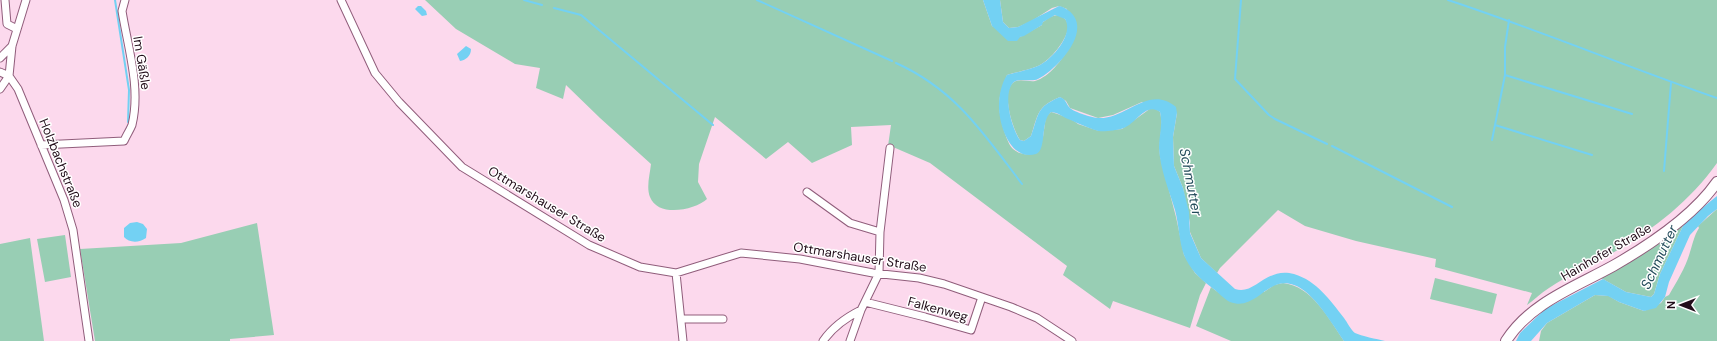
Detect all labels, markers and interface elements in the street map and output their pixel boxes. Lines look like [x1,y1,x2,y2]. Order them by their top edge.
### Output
street label: Im Gäßle [129,35,155,91]
street label: Holzbachstraße [35,116,87,210]
water label: Schmutter [1176,147,1207,218]
street label: Ottmarshauser Straße [485,162,609,246]
street label: Hainhofer Straße [1558,219,1654,285]
water label: Schmutter [1636,221,1682,292]
street label: Ottmarshauser Straße [792,238,928,276]
north arrow [1661,285,1701,325]
street label: Falkenweg [906,293,970,325]
text: N [1664,301,1678,309]

